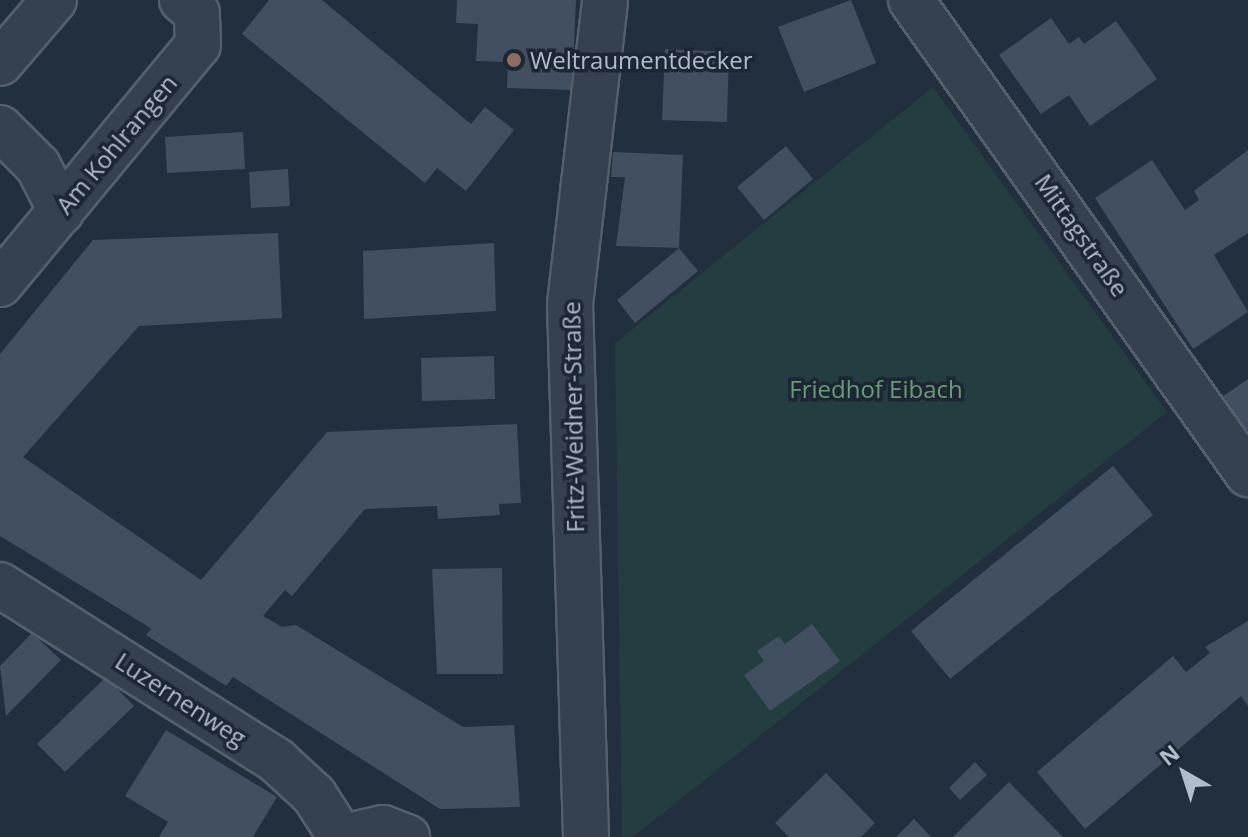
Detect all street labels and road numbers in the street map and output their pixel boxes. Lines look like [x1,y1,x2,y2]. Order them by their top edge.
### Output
street label: Am Kohlrangen [49,69,183,219]
street label: Mittagstraße [1029,168,1135,302]
street label: Fritz-Weidner-Straße [557,301,589,533]
street label: Luzernenweg [110,646,252,752]

